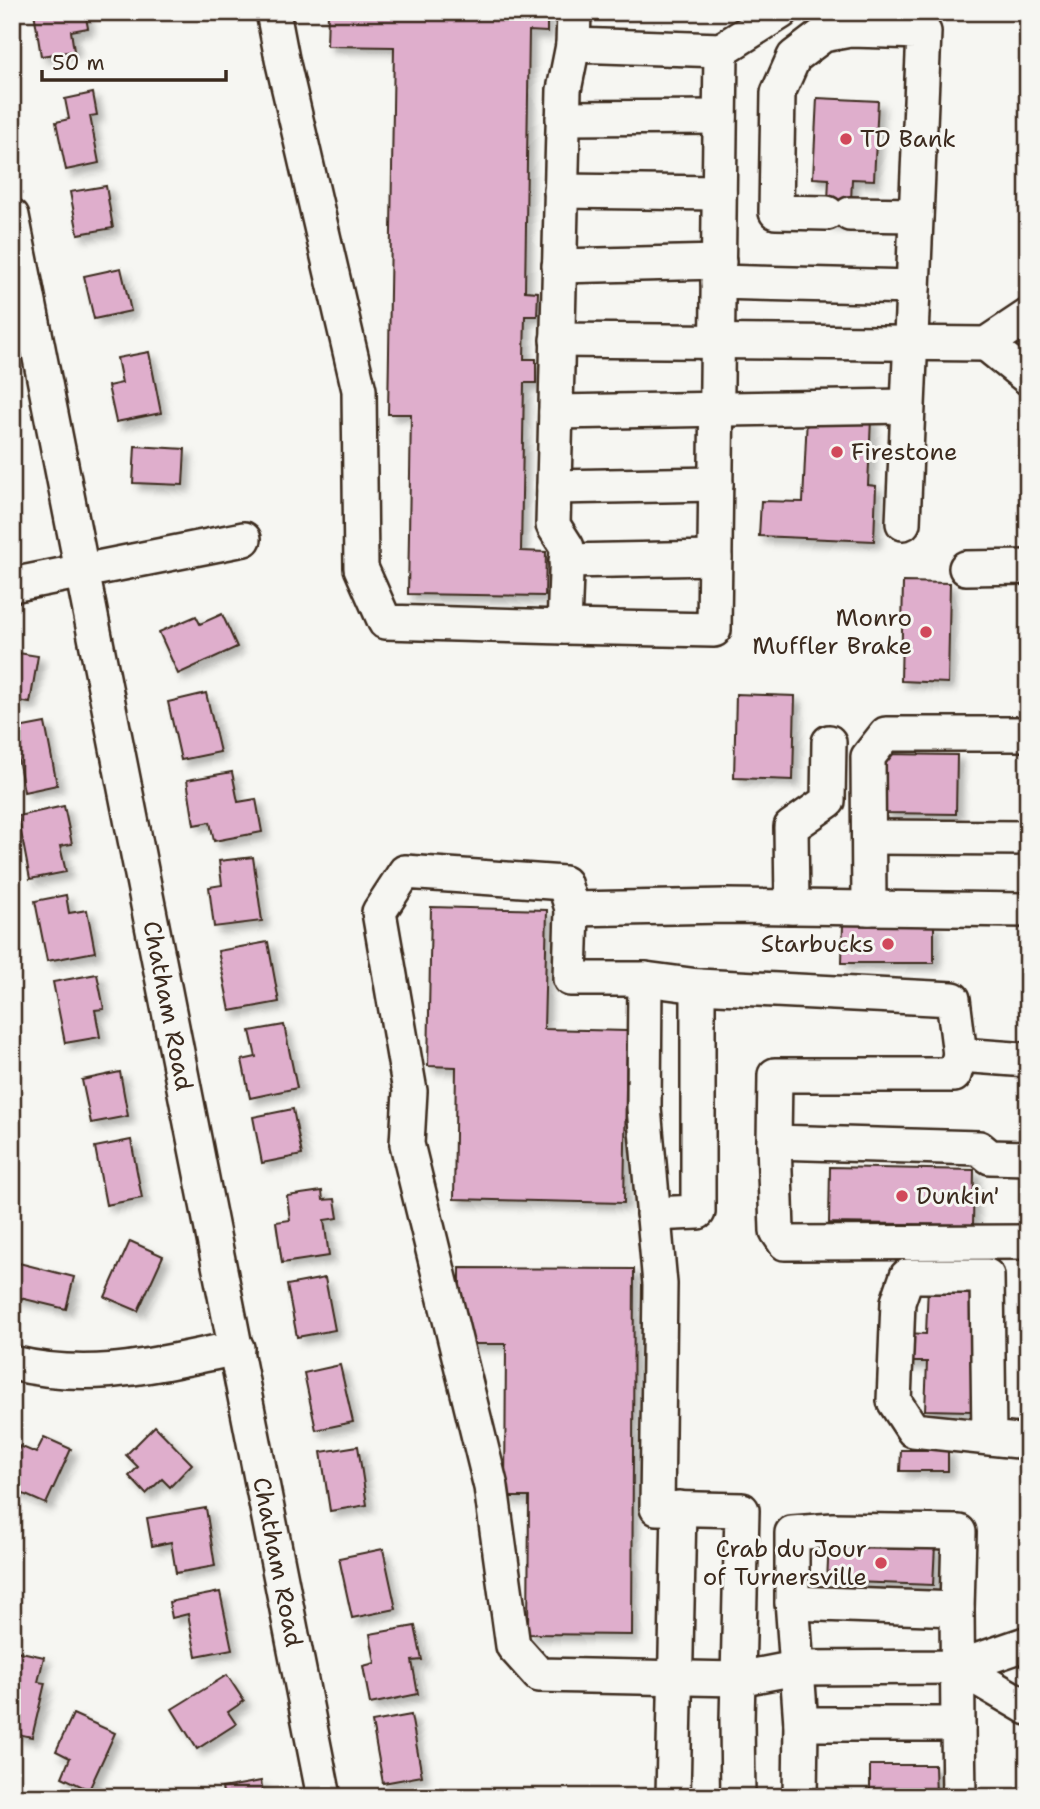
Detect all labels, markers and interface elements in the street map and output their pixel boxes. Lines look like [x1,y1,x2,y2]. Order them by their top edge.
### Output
scale bar [42,38,226,82]
text: 50 m [52,49,105,77]
place label: TD Bank [860,123,956,155]
marker: TD Bank [838,131,854,147]
place label: Firestone [851,436,958,468]
marker: Firestone [829,444,845,460]
place label: Monro Muffler Brake [752,602,912,662]
marker: Monro Muffler Brake [918,624,934,640]
street label: Chatham Road [135,918,200,1094]
place label: Starbucks [761,928,874,960]
marker: Starbucks [880,936,896,952]
place label: Dunkin' [916,1180,999,1212]
marker: Dunkin' [894,1188,910,1204]
street label: Chatham Road [245,1474,310,1650]
place label: Crab du Jour of Turnersville [703,1533,867,1593]
marker: Crab du Jour of Turnersville [873,1555,889,1571]

